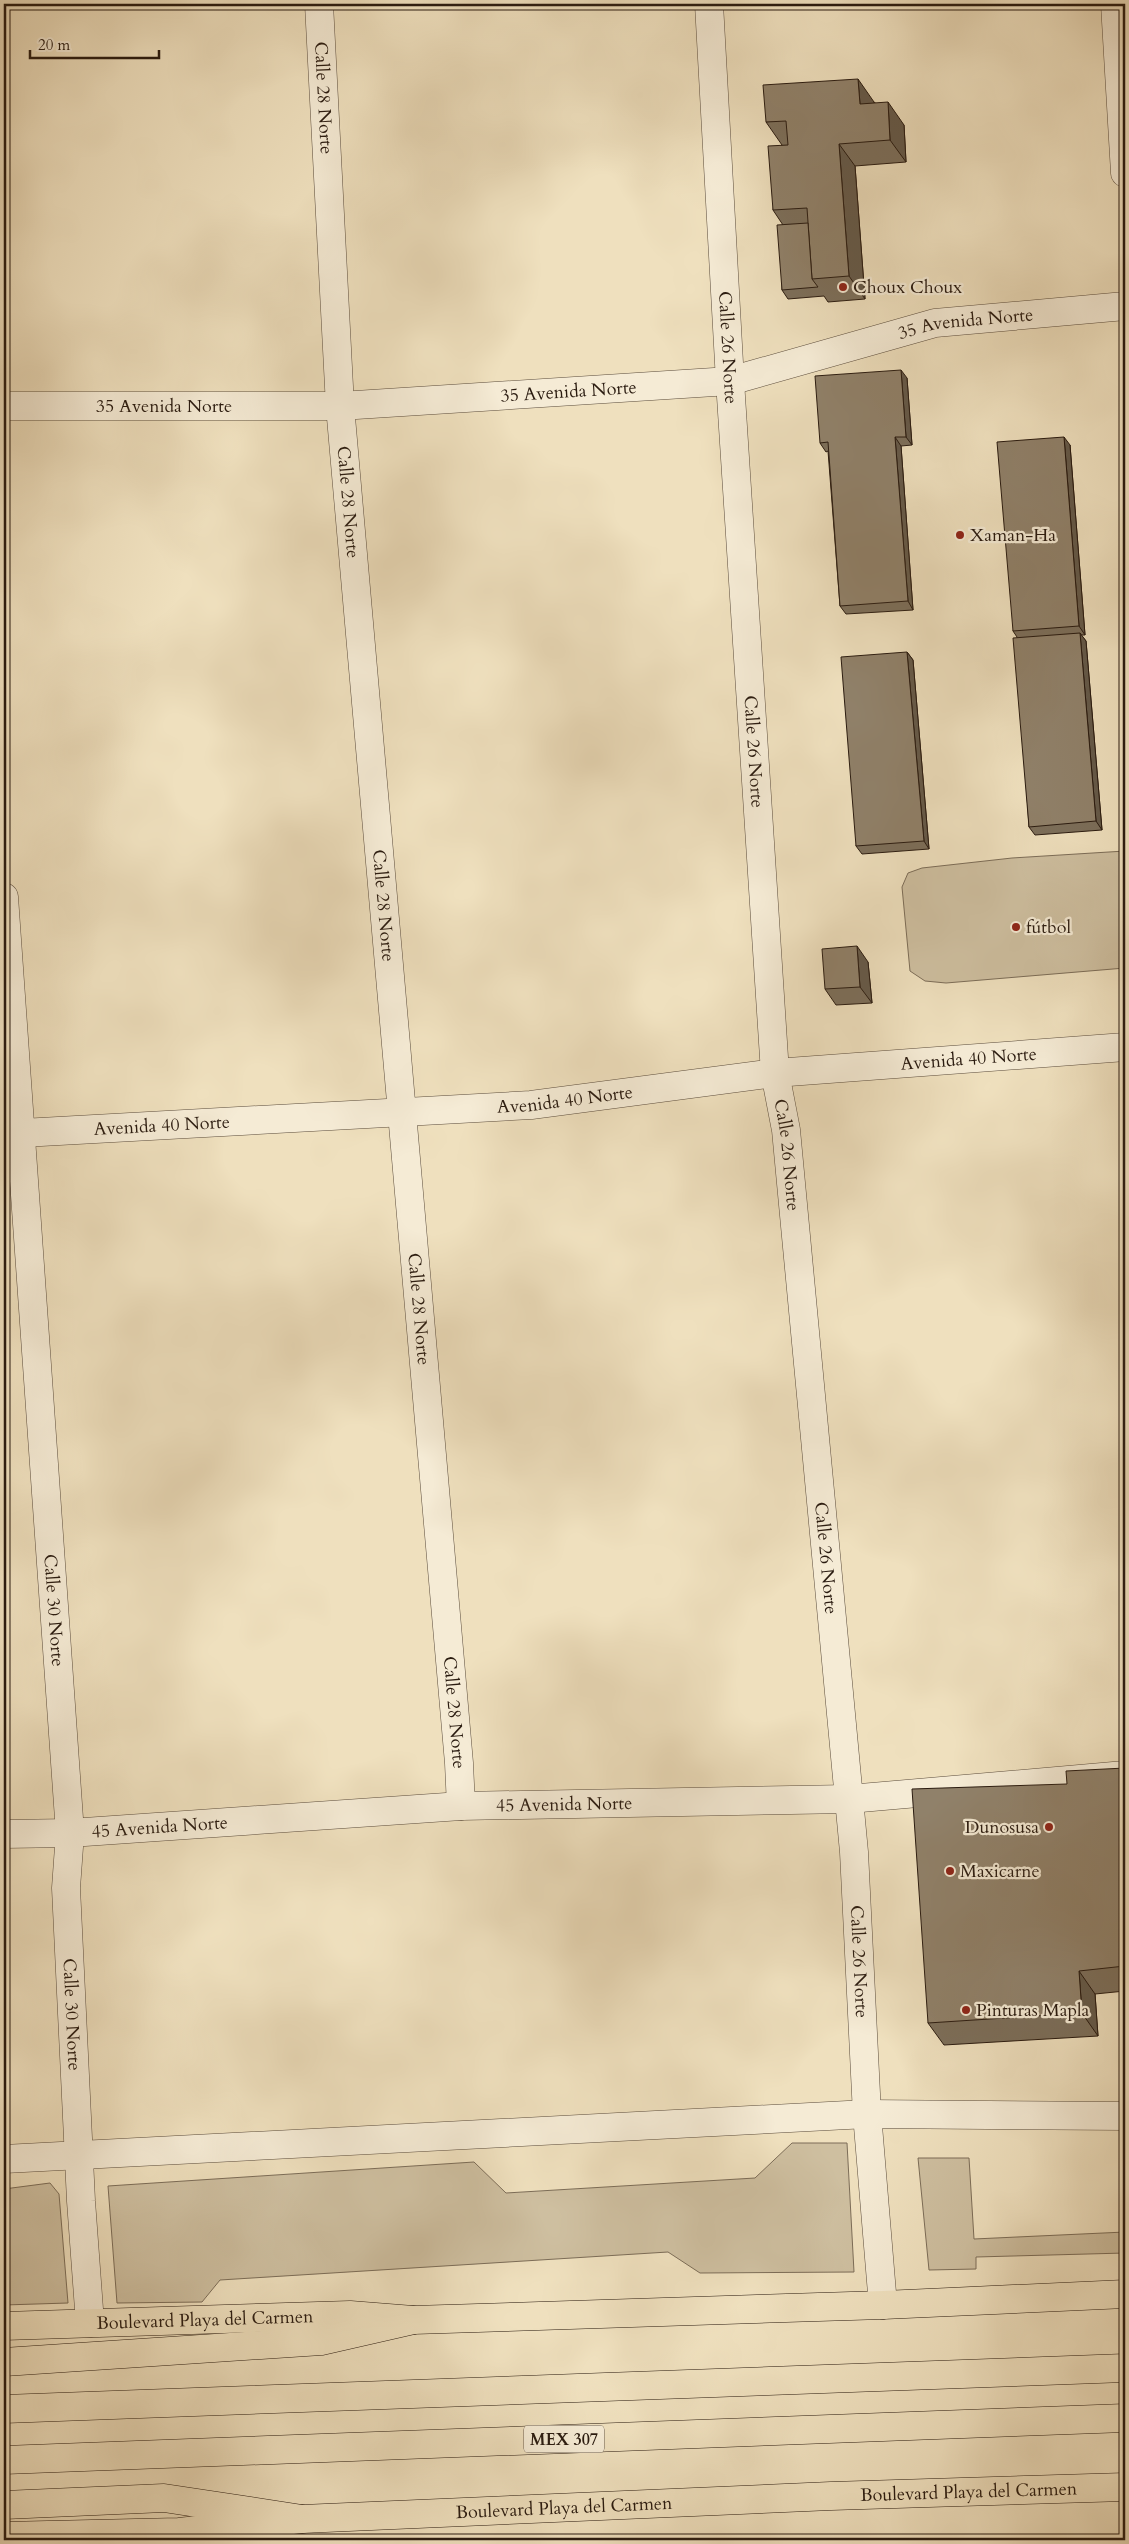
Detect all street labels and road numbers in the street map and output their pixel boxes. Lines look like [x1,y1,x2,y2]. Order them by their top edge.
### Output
street label: Calle 28 Norte [308,41,339,155]
street label: Calle 26 Norte [712,291,743,405]
street label: 35 Avenida Norte [895,302,1034,346]
street label: 35 Avenida Norte [500,375,637,409]
street label: 35 Avenida Norte [96,394,232,419]
street label: Calle 28 Norte [331,445,365,559]
street label: Calle 26 Norte [737,695,770,809]
street label: Calle 28 Norte [366,848,401,963]
street label: Avenida 40 Norte [900,1042,1038,1077]
street label: Avenida 40 Norte [496,1080,634,1120]
street label: Calle 26 Norte [767,1097,806,1212]
street label: Avenida 40 Norte [93,1110,231,1142]
street label: Calle 28 Norte [401,1252,436,1366]
street label: Calle 26 Norte [808,1501,844,1615]
street label: Calle 30 Norte [37,1553,70,1667]
street label: Calle 28 Norte [437,1655,471,1769]
street label: 45 Avenida Norte [496,1791,633,1818]
street label: 45 Avenida Norte [91,1810,229,1844]
street label: Calle 26 Norte [844,1905,874,2018]
street label: Calle 30 Norte [56,1958,87,2071]
street label: Boulevard Playa del Carmen [96,2304,314,2336]
road number: MEX 307 [524,2426,604,2452]
street label: Boulevard Playa del Carmen [860,2476,1078,2508]
street label: Boulevard Playa del Carmen [455,2491,674,2525]

